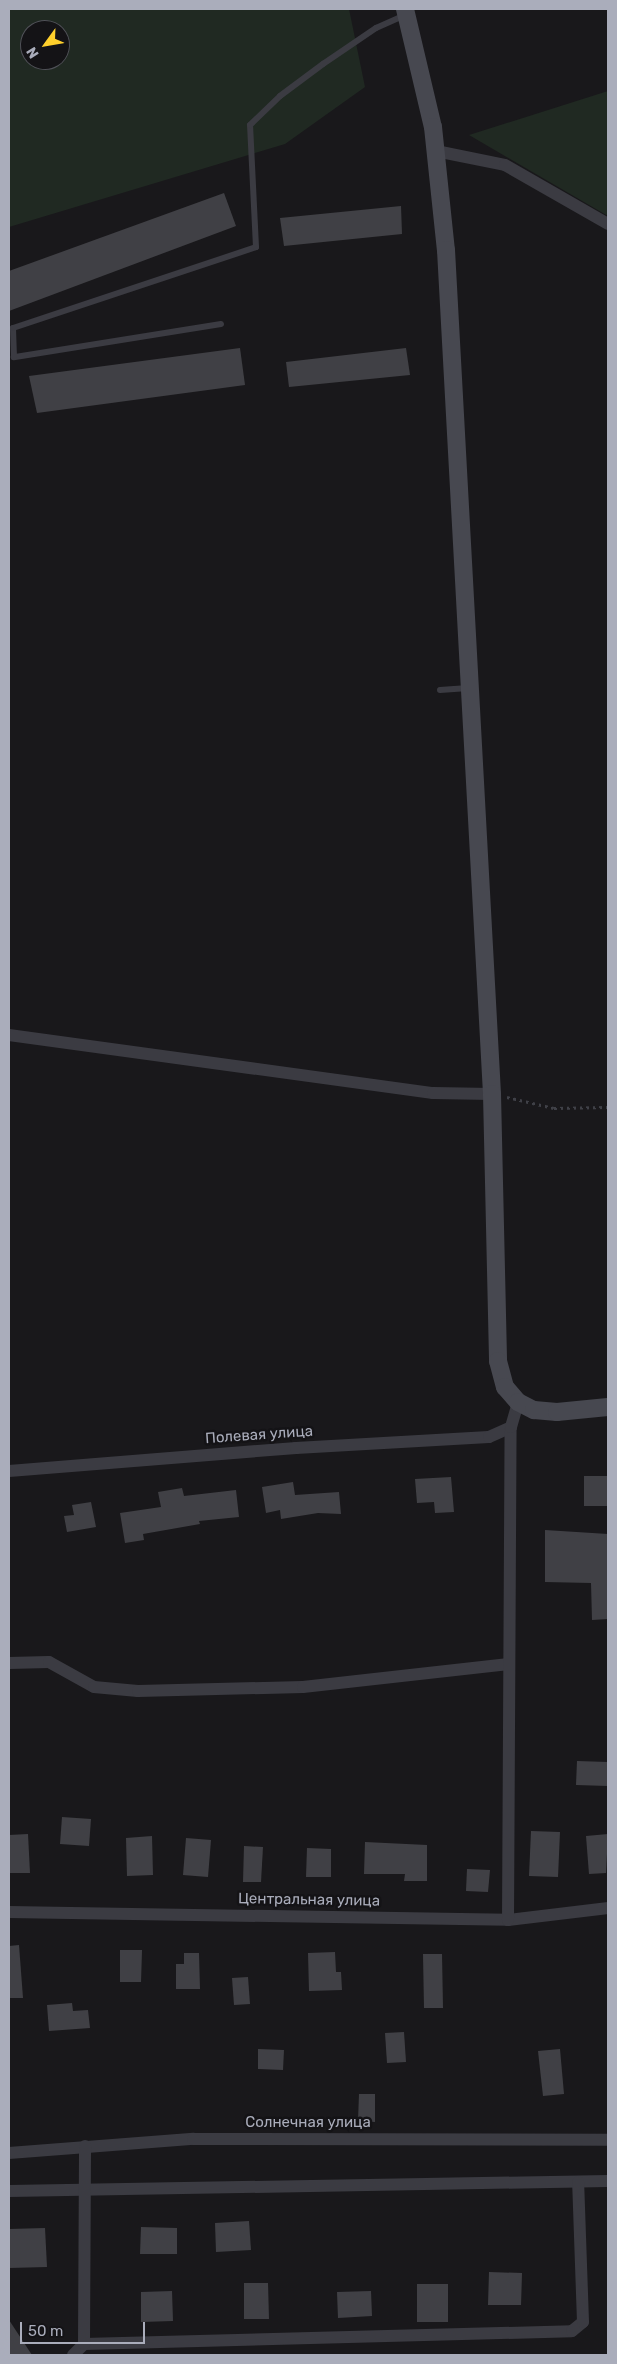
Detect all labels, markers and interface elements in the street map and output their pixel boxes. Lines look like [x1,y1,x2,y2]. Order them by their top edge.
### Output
north arrow [20,20,70,70]
text: N [23,44,43,61]
street label: Полевая улица [205,1422,313,1448]
street label: Центральная улица [238,1890,380,1910]
street label: Солнечная улица [245,2114,371,2132]
scale bar [22,2312,148,2344]
text: 50 m [28,2322,63,2340]

